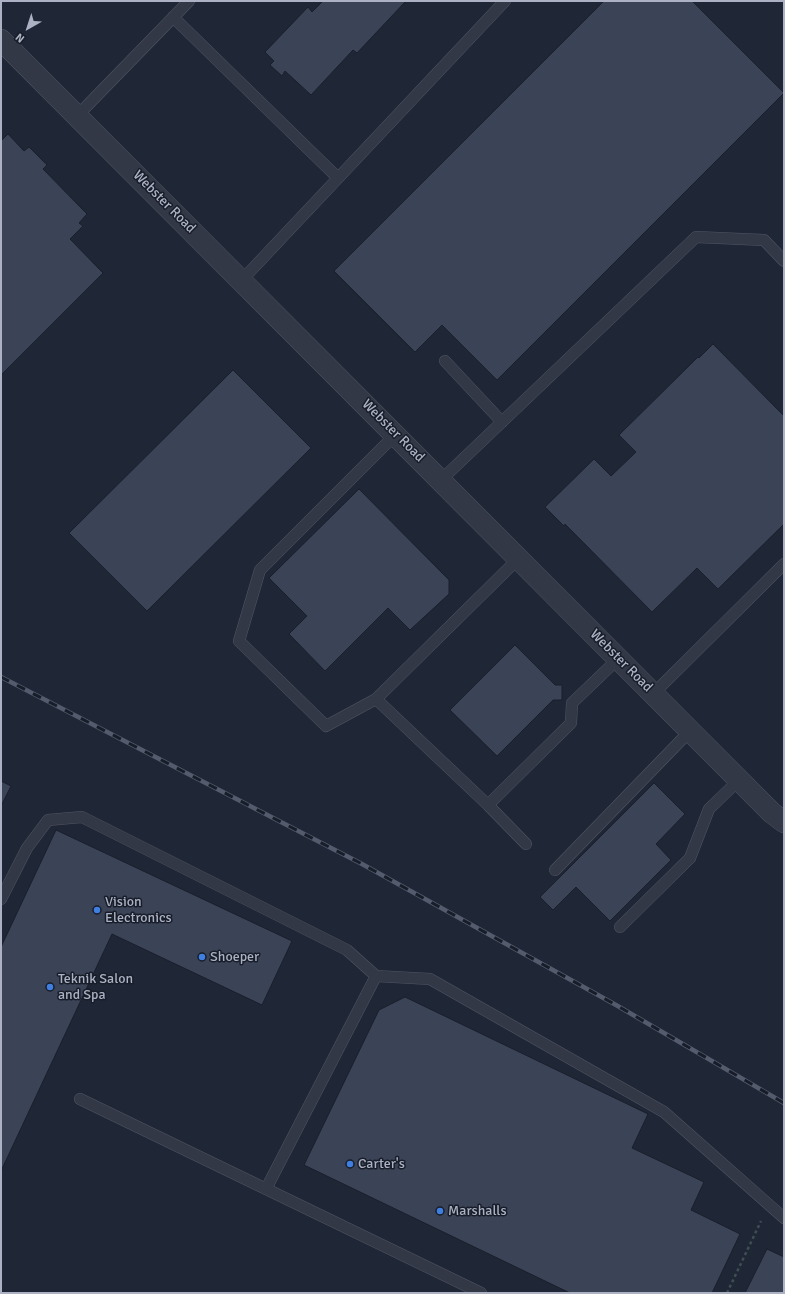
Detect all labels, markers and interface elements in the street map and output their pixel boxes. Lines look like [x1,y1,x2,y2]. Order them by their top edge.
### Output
north arrow [8,8,48,48]
text: N [13,30,27,45]
street label: Webster Road [129,167,199,237]
street label: Webster Road [358,396,428,466]
street label: Webster Road [586,626,656,696]
place label: Vision Electronics [105,894,172,926]
marker: Vision Electronics [92,905,102,915]
place label: Shoeper [210,949,259,965]
marker: Shoeper [197,952,207,962]
place label: Teknik Salon and Spa [58,971,133,1004]
marker: Teknik Salon and Spa [45,982,55,992]
place label: Carter's [358,1156,405,1172]
marker: Carter's [345,1159,355,1169]
place label: Marshalls [448,1203,507,1219]
marker: Marshalls [435,1206,445,1216]

